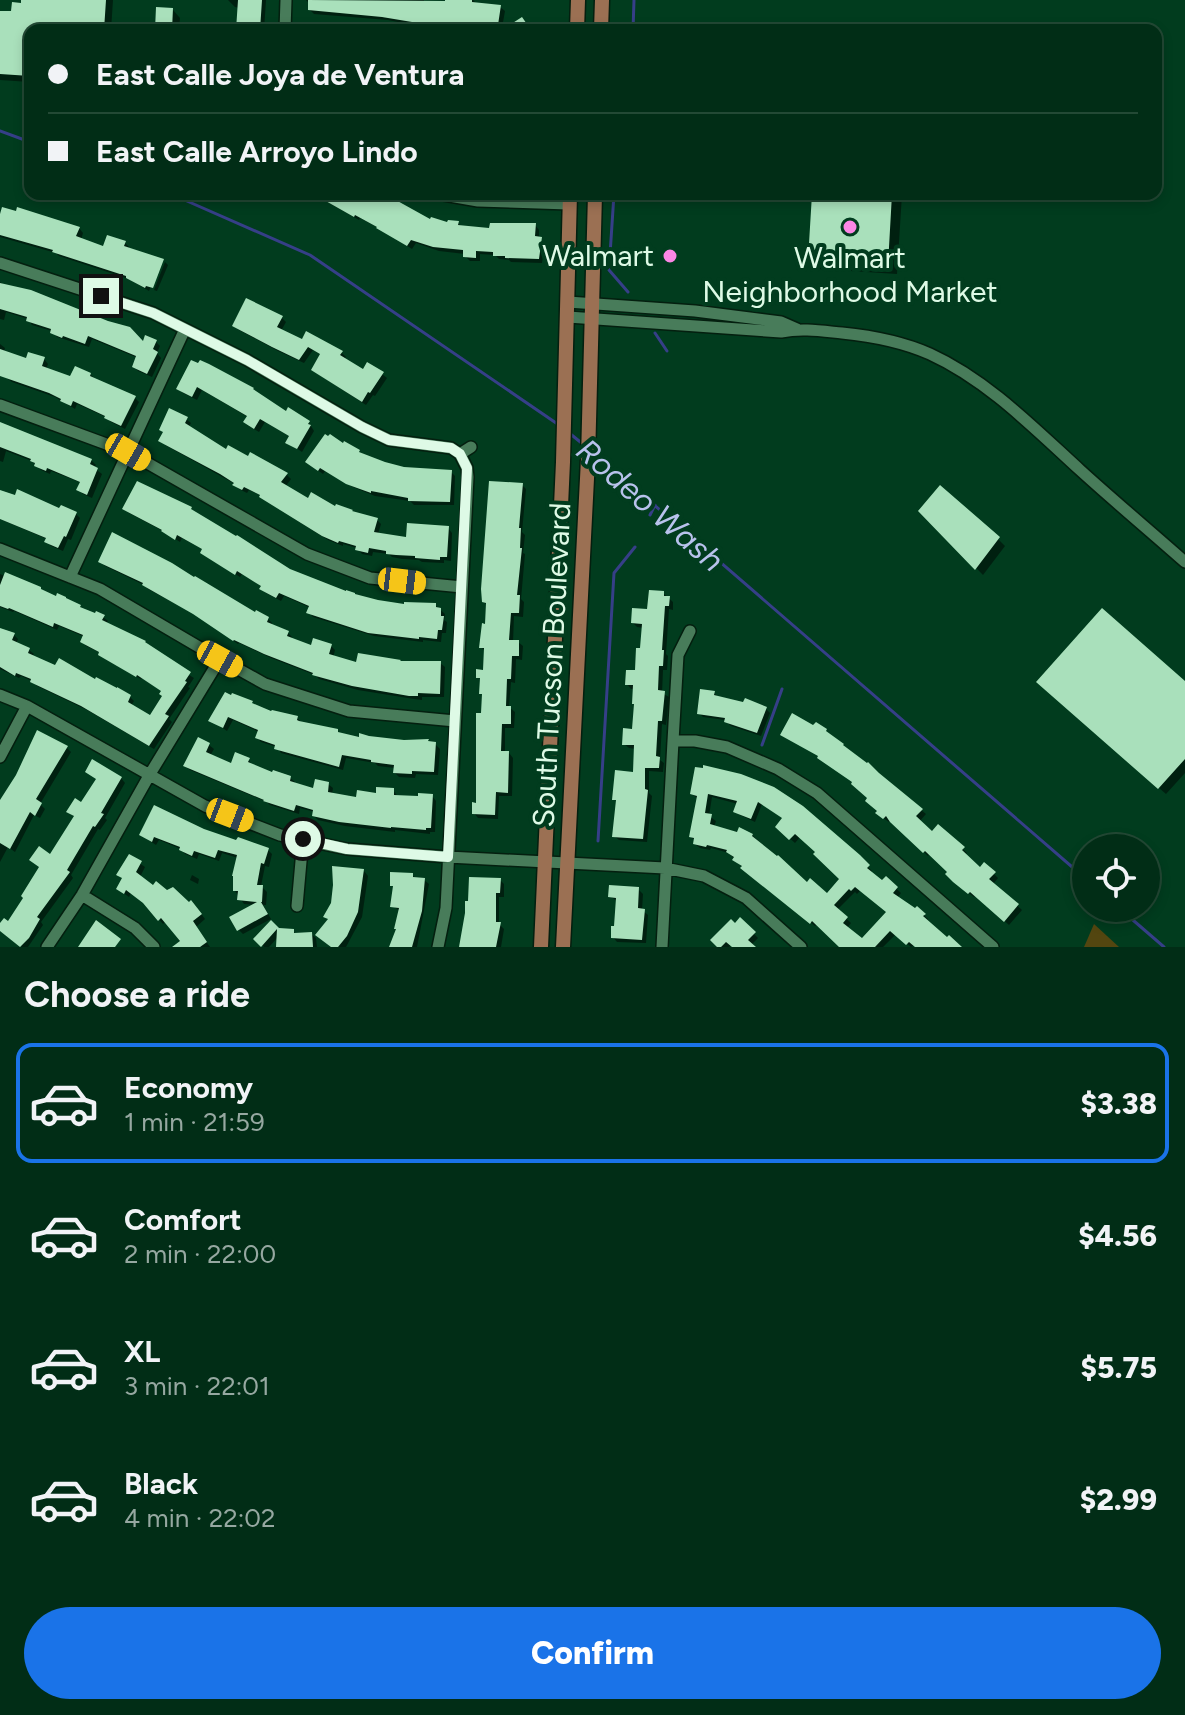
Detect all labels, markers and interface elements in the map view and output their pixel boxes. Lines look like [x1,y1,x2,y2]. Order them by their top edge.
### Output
text: East Calle Joya de Ventura [96,56,465,93]
text: East Calle Arroyo Lindo [96,133,418,170]
marker: Walmart Neighborhood Market [841,218,859,236]
place label: Walmart [542,237,654,274]
place label: Walmart Neighborhood Market [702,239,998,310]
marker: Walmart [661,247,679,265]
route end [83,278,119,314]
car [101,430,155,474]
water label: Rodeo Wash [569,431,731,579]
street label: South Tucson Boulevard [525,502,578,828]
car [377,566,427,596]
car [193,637,247,681]
car [203,795,257,835]
route start [285,821,321,857]
map controls [1072,834,1160,922]
button: locate [1072,834,1160,922]
text: Choose a ride [24,973,250,1016]
icon: car [28,1067,100,1139]
text: Economy [124,1069,253,1106]
text: $3.38 [1081,1085,1157,1122]
text: 1 min · 21:59 [124,1106,265,1138]
icon: car [28,1199,100,1271]
text: Comfort [124,1201,242,1238]
text: $4.56 [1078,1217,1157,1254]
text: 2 min · 22:00 [124,1238,276,1270]
icon: car [28,1331,100,1403]
text: XL [124,1333,160,1370]
text: $5.75 [1081,1349,1157,1386]
text: 3 min · 22:01 [124,1370,270,1402]
icon: car [28,1463,100,1535]
text: Black [124,1465,198,1502]
text: $2.99 [1080,1481,1157,1518]
text: 4 min · 22:02 [124,1502,276,1534]
button: Confirm [24,1607,1161,1699]

